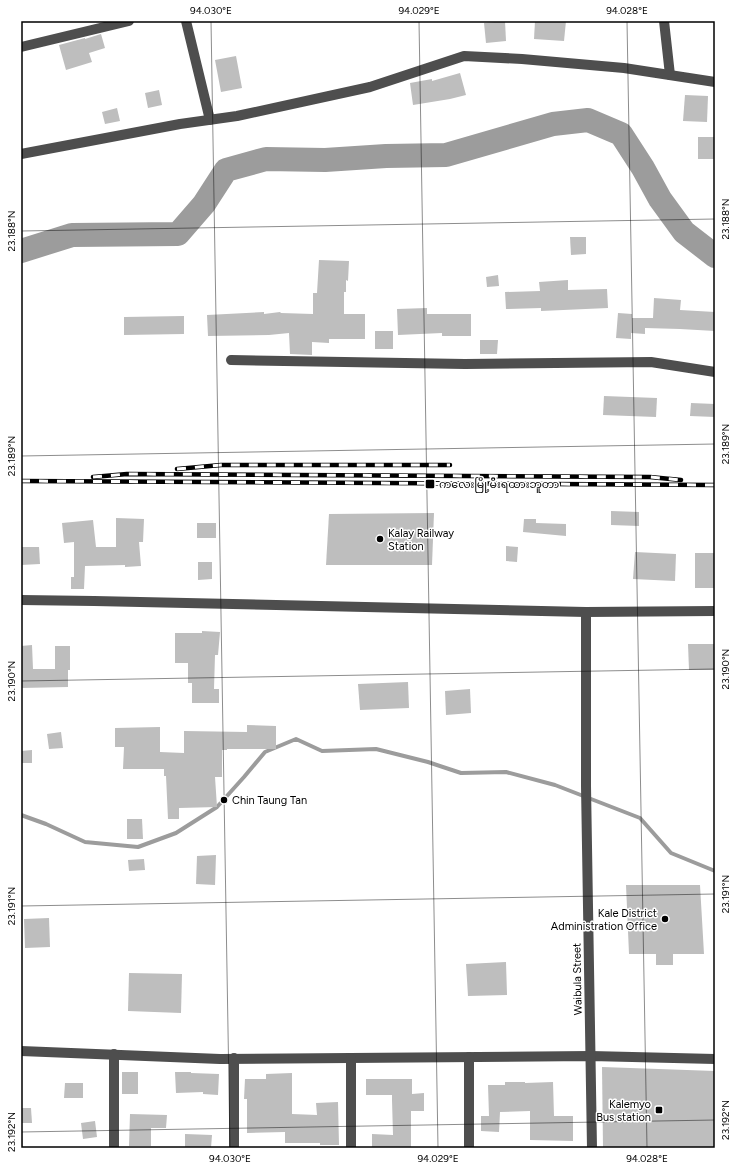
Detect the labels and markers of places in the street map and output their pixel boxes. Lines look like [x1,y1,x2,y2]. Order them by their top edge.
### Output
place label: ကလေးမြို့မီးရထားဘူတာ [439,477,559,493]
marker: ကလေးမြို့မီးရထားဘူတာ [424,478,436,490]
place label: Kalay Railway Station [388,527,454,553]
marker: Kalay Railway Station [375,534,385,544]
place label: Chin Taung Tan [232,794,307,807]
marker: Chin Taung Tan [219,795,229,805]
place label: Kale District Administration Office [551,907,657,933]
marker: Kale District Administration Office [660,914,670,924]
place label: Kalemyo Bus station [596,1098,651,1124]
marker: Kalemyo Bus station [654,1105,664,1115]

